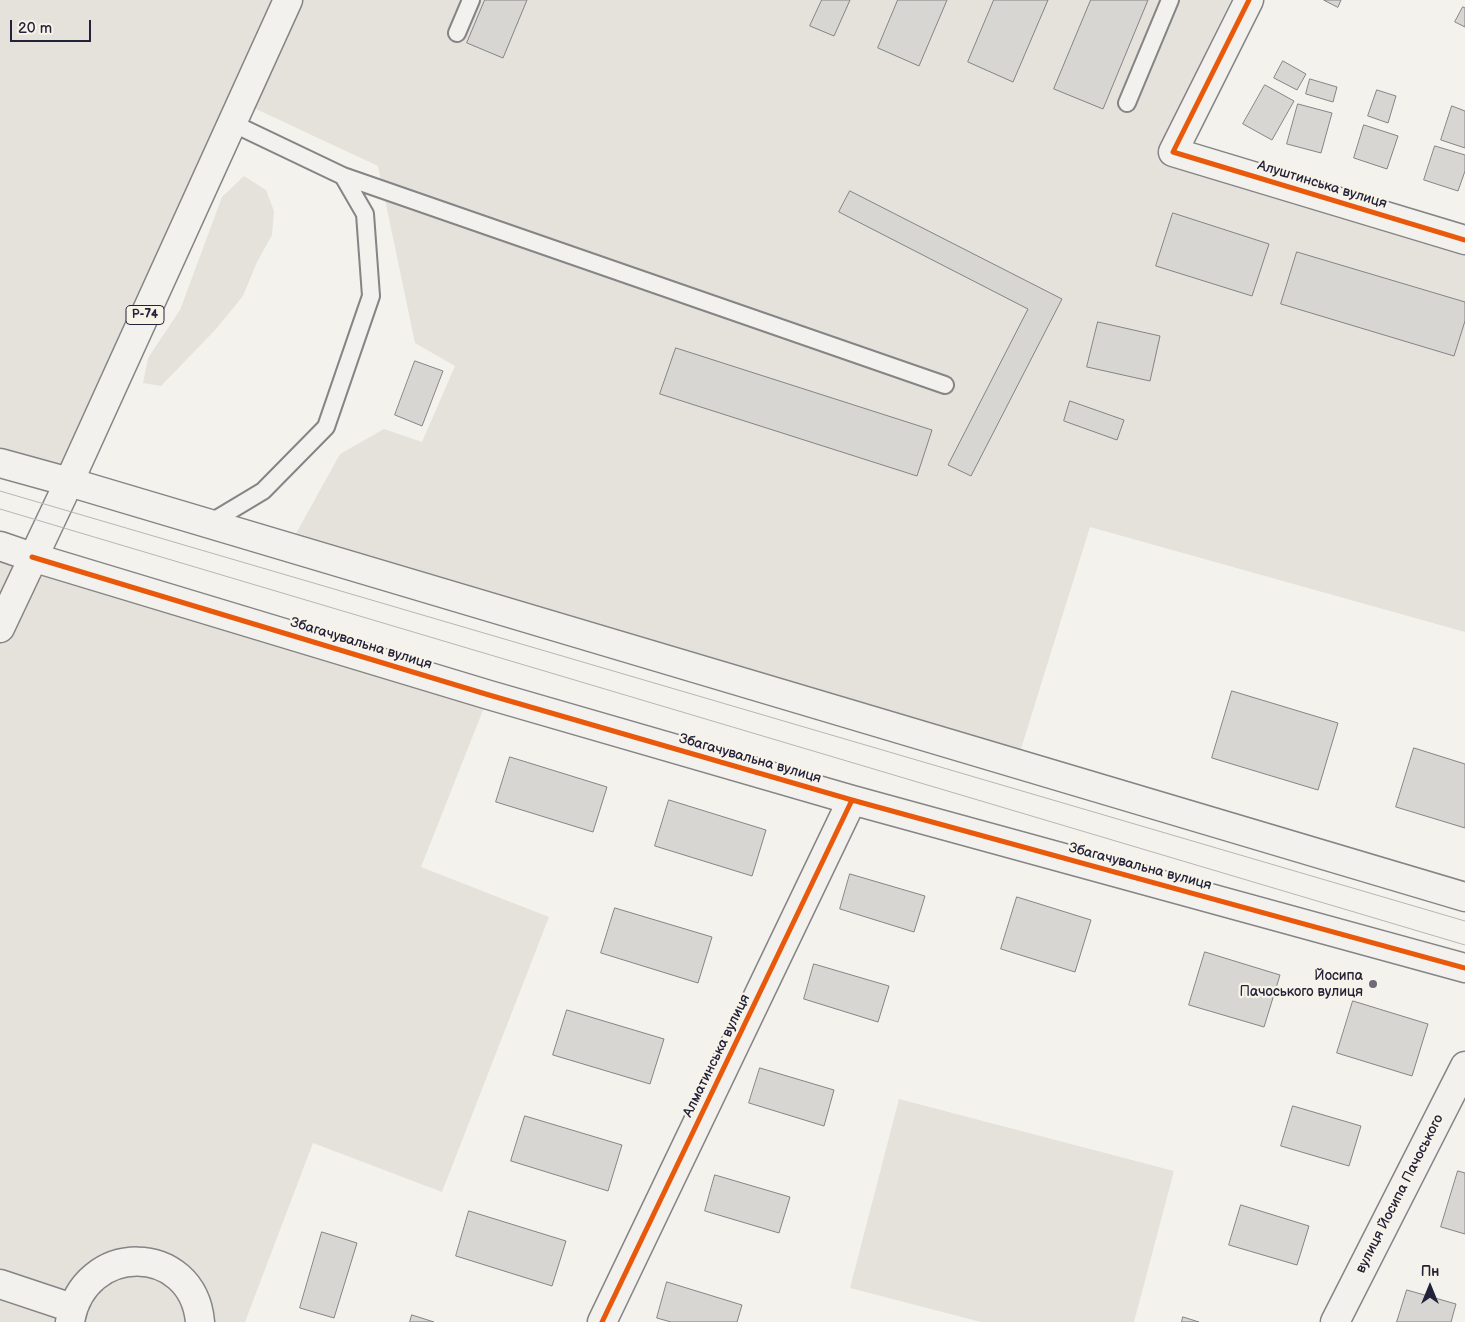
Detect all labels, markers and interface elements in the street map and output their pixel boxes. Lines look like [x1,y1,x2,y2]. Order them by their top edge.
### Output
scale bar [12,10,94,42]
text: 20 m [18,19,52,38]
street label: Алуштинська вулиця [1255,157,1389,213]
road number: Р-74 [126,306,164,324]
street label: Збагачувальна вулиця [288,614,434,674]
street label: Збагачувальна вулиця [677,731,823,787]
street label: Збагачувальна вулиця [1067,840,1213,894]
place label: Йосипа Пачоського вулиця [1240,968,1363,1000]
marker: Йосипа Пачоського вулиця [1367,978,1379,990]
street label: Алматинська вулиця [680,992,754,1120]
street label: вулиця Йосипа Пачоського [1353,1112,1447,1276]
north arrow [1405,1262,1455,1312]
text: Пн [1421,1263,1439,1280]

